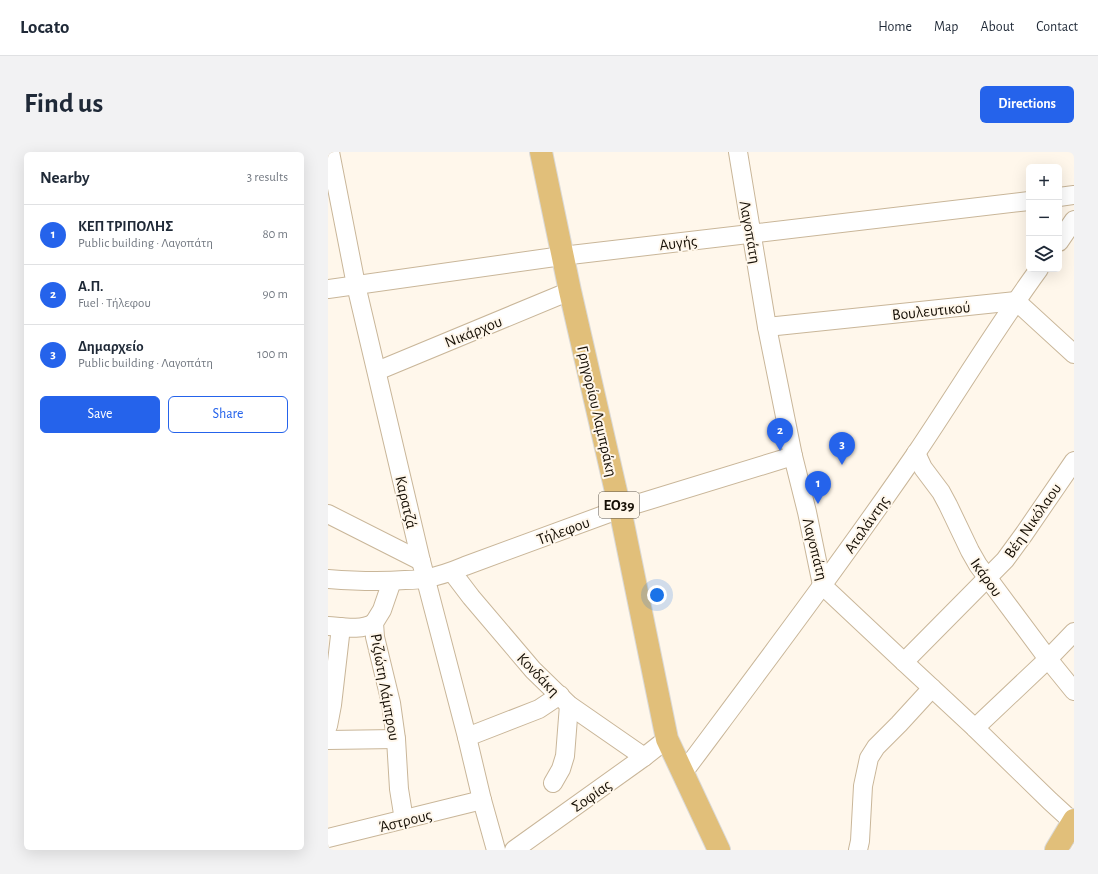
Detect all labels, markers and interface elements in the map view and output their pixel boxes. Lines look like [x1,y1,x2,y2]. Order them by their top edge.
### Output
text: Locato [20,18,69,37]
text: Home [878,20,912,34]
text: Map [934,20,958,34]
text: About [980,20,1014,34]
text: Contact [1036,20,1078,34]
button: Directions [980,86,1074,123]
text: Find us [24,90,103,118]
map controls [1026,164,1062,272]
button: + [1026,164,1062,200]
text: Nearby [40,169,90,186]
text: 3 results [247,171,288,184]
street label: Λαγοπάτη [737,199,763,265]
button: − [1026,200,1062,236]
text: ΚΕΠ ΤΡΙΠΟΛΗΣ [78,219,173,234]
text: 1 [51,228,55,241]
text: 80 m [262,228,288,241]
street label: Αυγής [658,233,698,254]
button: layers [1026,236,1062,272]
text: Public building · Λαγοπάτη [78,237,213,250]
text: Α.Π. [78,279,103,294]
text: 2 [50,288,56,301]
text: 90 m [262,288,288,301]
text: Fuel · Τήλεφου [78,297,151,310]
street label: Βουλευτικού [891,299,971,323]
street label: Νικάρχου [442,313,504,351]
text: Δημαρχείο [78,339,144,354]
street label: Γρηγορίου Λαμπράκη [574,344,620,478]
text: 3 [50,348,56,361]
text: 100 m [257,348,288,361]
text: Public building · Λαγοπάτη [78,357,213,370]
button: Save [40,396,160,433]
button: Share [168,396,288,433]
pin: 2 [767,418,793,451]
pin: 3 [829,432,855,465]
pin: 1 [805,471,831,504]
street label: Καρατζά [392,474,420,530]
street label: Βέη Νικόλαου [1001,480,1064,561]
road number: ΕΟ39 [599,492,639,518]
street label: Αταλάντης [841,493,893,557]
street label: Τήλεφου [535,514,592,548]
street label: Λαγοπάτη [800,516,830,582]
street label: Ικάρου [967,555,1005,600]
your location [647,585,667,605]
street label: Ριζιώτη Λάμπρου [368,632,402,742]
street label: Κονδάκη [514,650,563,700]
street label: Σοφίας [569,777,615,816]
street label: Άστρους [377,807,434,836]

